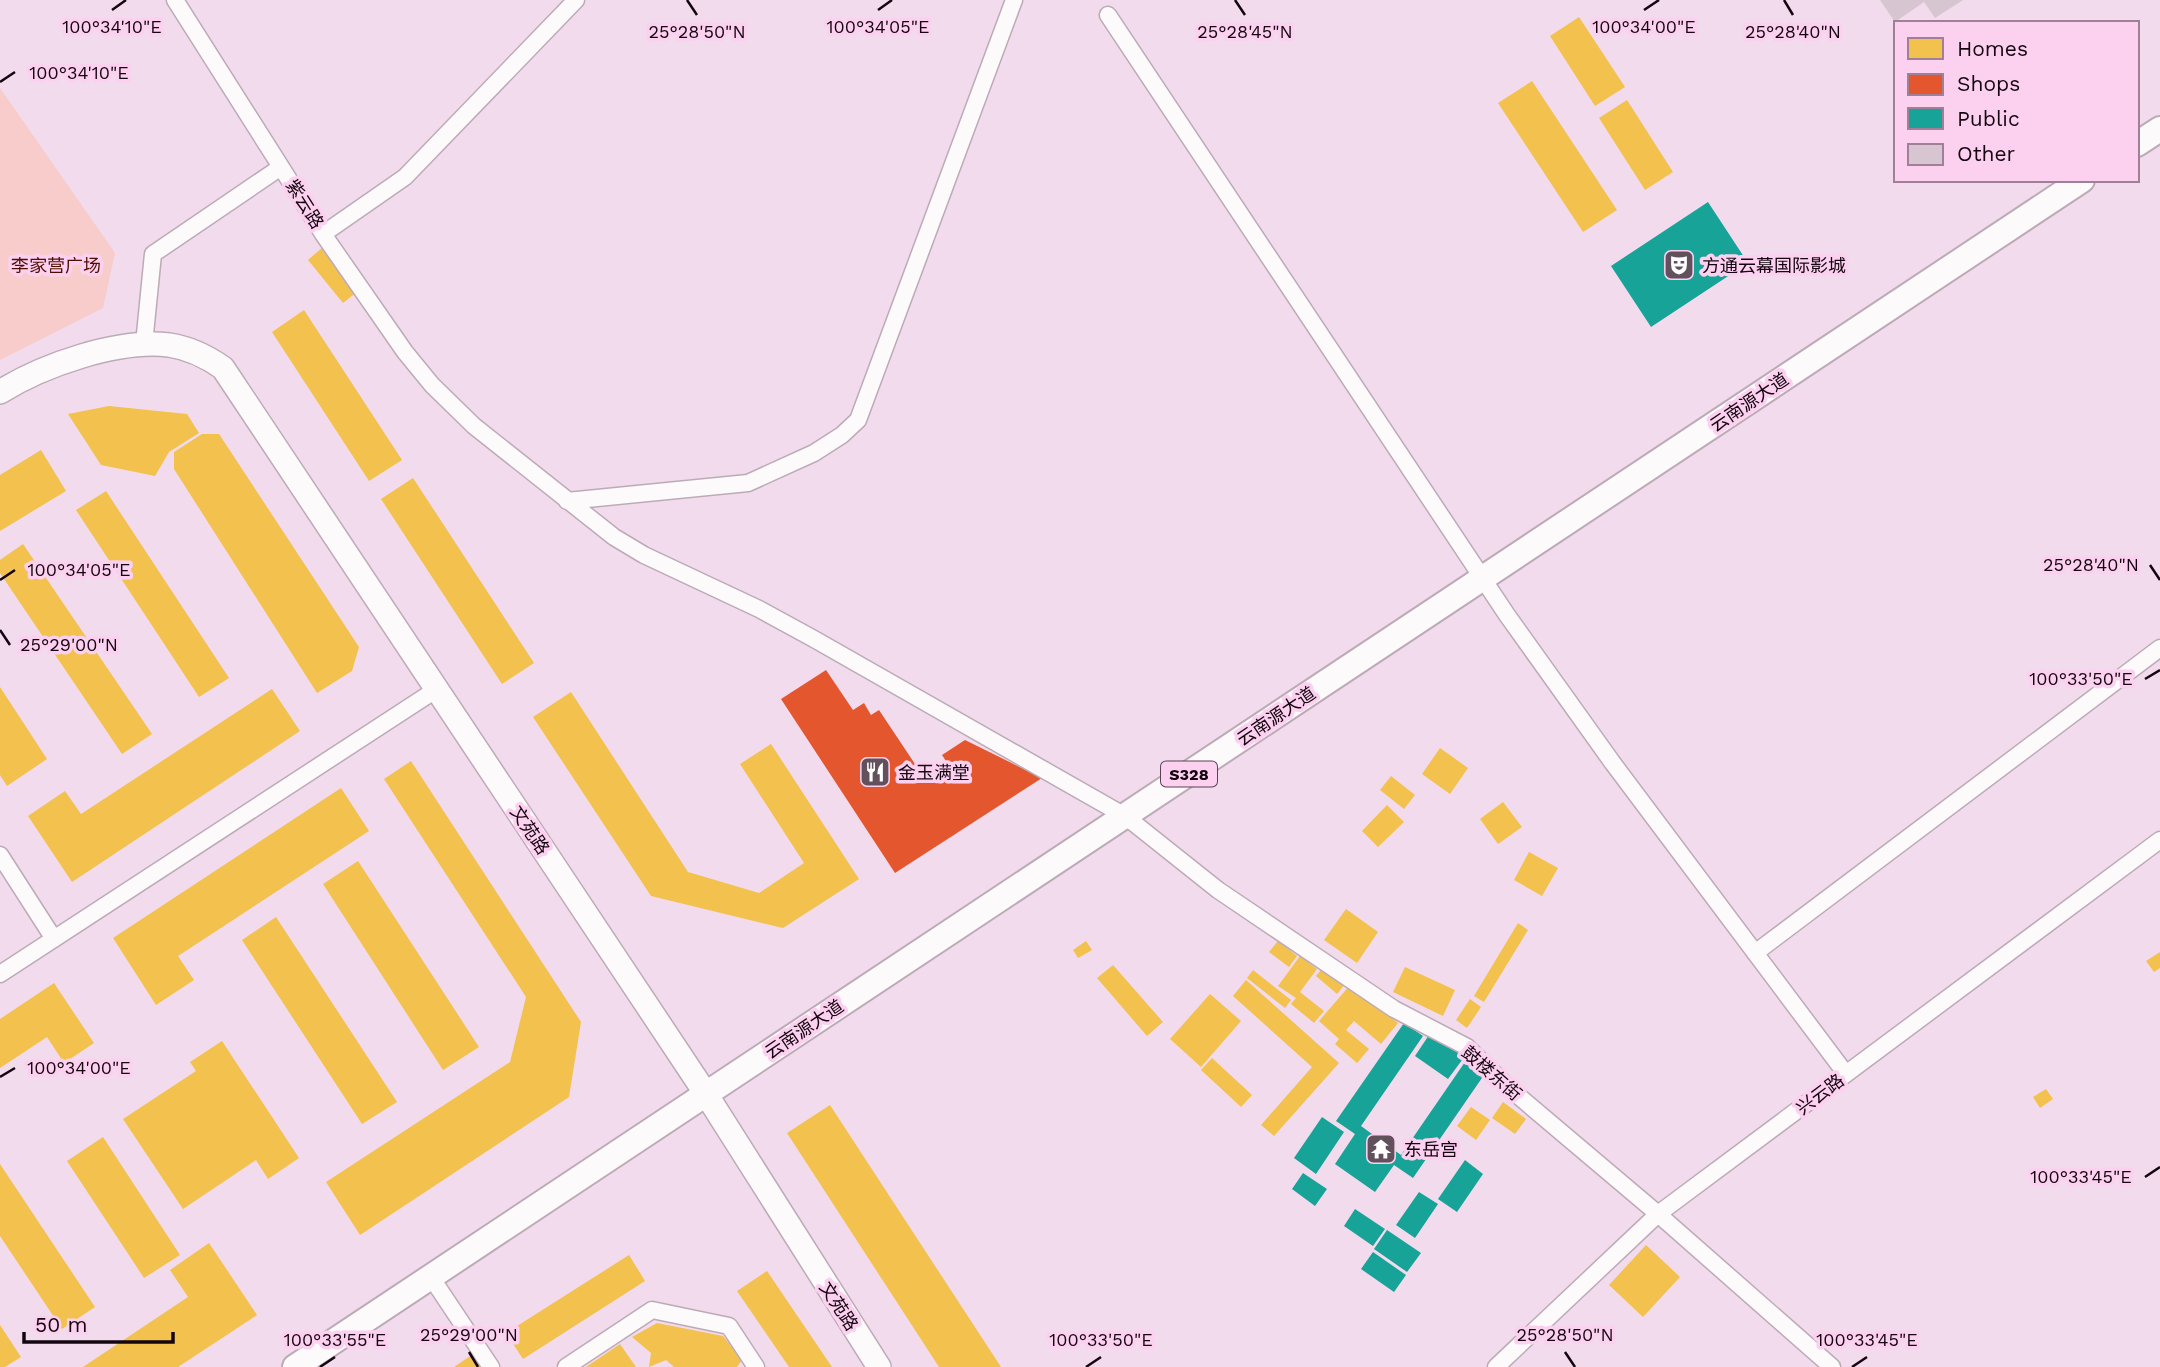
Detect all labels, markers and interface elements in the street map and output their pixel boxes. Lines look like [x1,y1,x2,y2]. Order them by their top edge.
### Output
text: 100°34'10"E [62,16,162,37]
text: 100°34'05"E [827,16,929,37]
text: 100°34'00"E [1592,16,1696,37]
text: 25°28'50"N [648,21,746,42]
text: 25°28'45"N [1197,21,1293,42]
text: 25°28'40"N [1745,21,1841,42]
legend [1894,21,2139,182]
text: Homes [1957,36,2028,61]
text: 100°34'10"E [29,62,129,83]
text: Shops [1957,71,2020,96]
text: Public [1957,106,2020,131]
text: Other [1957,141,2016,166]
street label: 紫云路 [282,176,328,232]
theatre icon: 方通云幕国际影城 [1662,248,1696,282]
park label: 李家营广场 [11,255,101,276]
place label: 方通云幕国际影城 [1702,255,1846,276]
street label: 云南源大道 [1706,368,1792,436]
text: 25°28'40"N [2043,554,2139,575]
text: 100°34'05"E [28,559,130,580]
text: 25°29'00"N [20,634,118,655]
text: 100°33'50"E [2029,668,2133,689]
street label: 云南源大道 [1233,682,1319,750]
restaurant icon: 金玉满堂 [858,755,892,789]
place label: 金玉满堂 [898,762,970,783]
road number: S328 [1161,762,1217,786]
street label: 文苑路 [506,802,554,858]
street label: 云南源大道 [761,995,847,1063]
street label: 鼓楼东街 [1458,1041,1526,1105]
text: 100°34'00"E [27,1057,131,1078]
street label: 兴云路 [1792,1069,1848,1119]
temple icon: 东岳宫 [1364,1132,1398,1166]
place label: 东岳宫 [1404,1139,1458,1160]
text: 100°33'45"E [2030,1166,2132,1187]
street label: 文苑路 [815,1278,863,1334]
scale bar [24,1300,173,1344]
text: 50 m [35,1312,87,1337]
text: 25°29'00"N [420,1324,518,1345]
text: 25°28'50"N [1516,1324,1614,1345]
text: 100°33'55"E [284,1329,386,1350]
text: 100°33'50"E [1049,1329,1153,1350]
text: 100°33'45"E [1816,1329,1918,1350]

